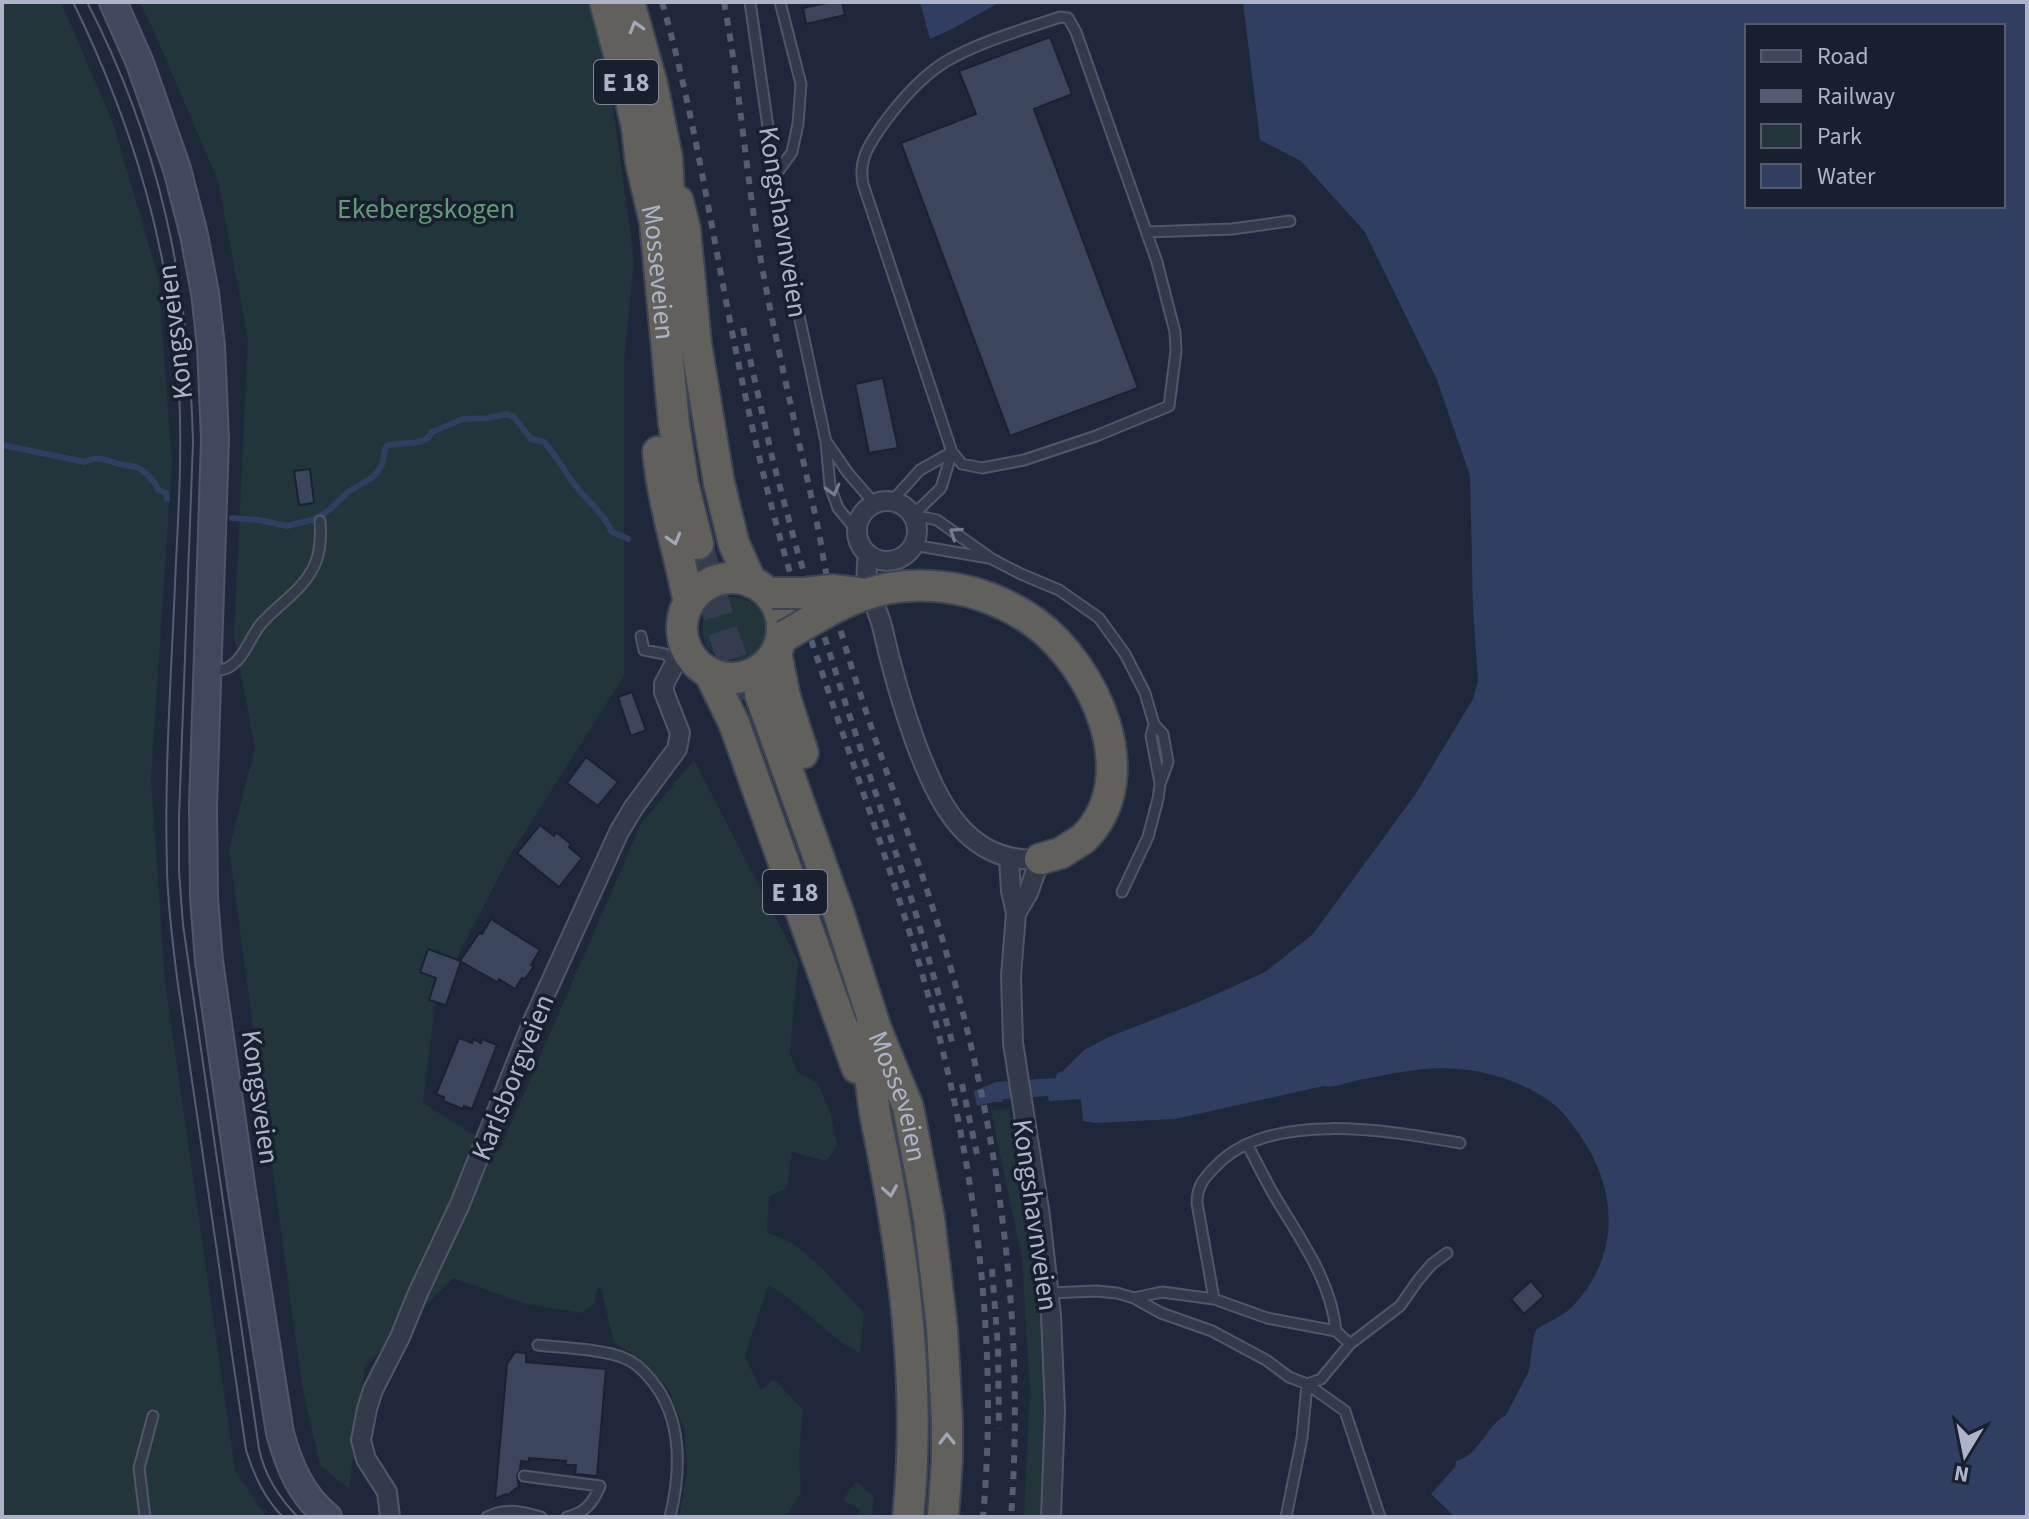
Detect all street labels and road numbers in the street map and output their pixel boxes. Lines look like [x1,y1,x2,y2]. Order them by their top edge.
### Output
road number: E 18 [594,60,658,104]
street label: Kongshavnveien [748,124,818,321]
street label: Mosseveien [630,200,685,342]
street label: Kongsveien [147,262,203,401]
road number: E 18 [763,870,827,914]
street label: Karlsborgveien [461,988,564,1166]
street label: Mosseveien [858,1025,937,1165]
street label: Kongsveien [231,1027,289,1167]
street label: Kongshavnveien [1002,1117,1068,1314]

